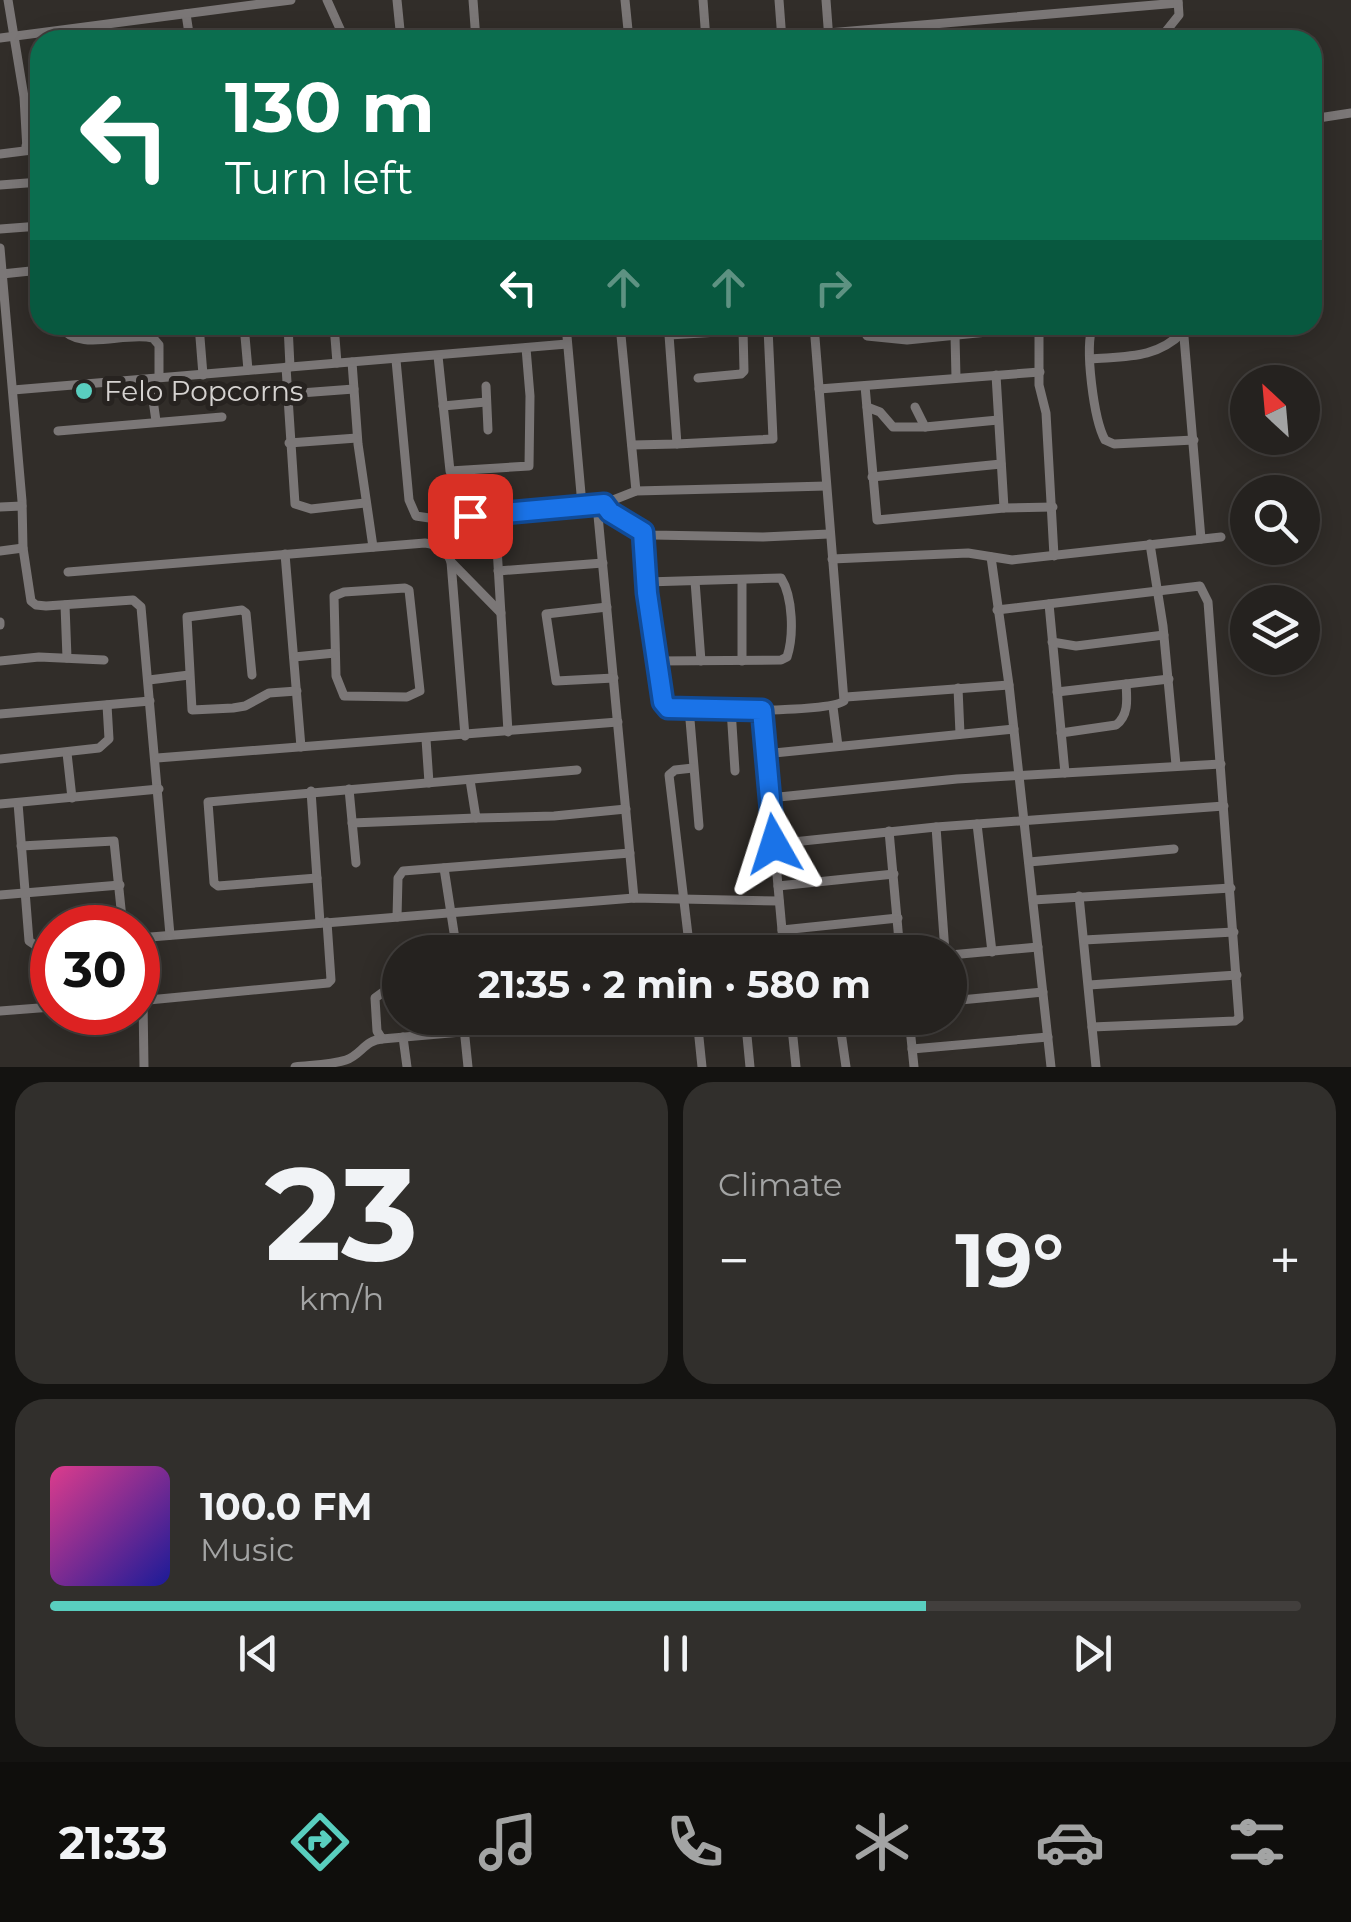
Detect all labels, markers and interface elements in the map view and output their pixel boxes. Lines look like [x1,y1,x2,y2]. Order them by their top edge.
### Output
text: 130 m [225,64,435,150]
icon: left [60,70,190,200]
text: Turn left [225,150,413,205]
icon: left [491,260,546,315]
icon: ahead [596,260,651,315]
icon: ahead [701,260,756,315]
icon: right [806,260,861,315]
north arrow [1230,365,1320,455]
map controls [1230,365,1320,675]
place label: Felo Popcorns [104,374,304,408]
marker: Felo Popcorns [73,380,95,402]
pin [428,474,513,559]
button: search [1230,475,1320,565]
icon: arrive [443,489,498,544]
button: layers [1230,585,1320,675]
position arrow [722,792,826,896]
speed limit sign: 30 [30,905,160,1035]
text: 21:35 · 2 min · 580 m [478,961,871,1008]
text: 23 [265,1134,418,1293]
text: Climate [718,1165,842,1204]
text: 19° [955,1214,1064,1306]
text: − [718,1227,750,1294]
text: + [1269,1227,1301,1294]
text: km/h [299,1279,384,1318]
text: 100.0 FM [200,1483,373,1530]
text: Music [200,1530,294,1569]
icon: previous [231,1626,286,1681]
icon: pause [648,1626,703,1681]
icon: next [1065,1626,1120,1681]
icon: directions [285,1807,355,1877]
icon: music [473,1807,543,1877]
icon: phone [660,1807,730,1877]
icon: climate [847,1807,917,1877]
icon: car [1035,1807,1105,1877]
icon: filters [1222,1807,1292,1877]
text: 21:33 [59,1815,168,1870]

